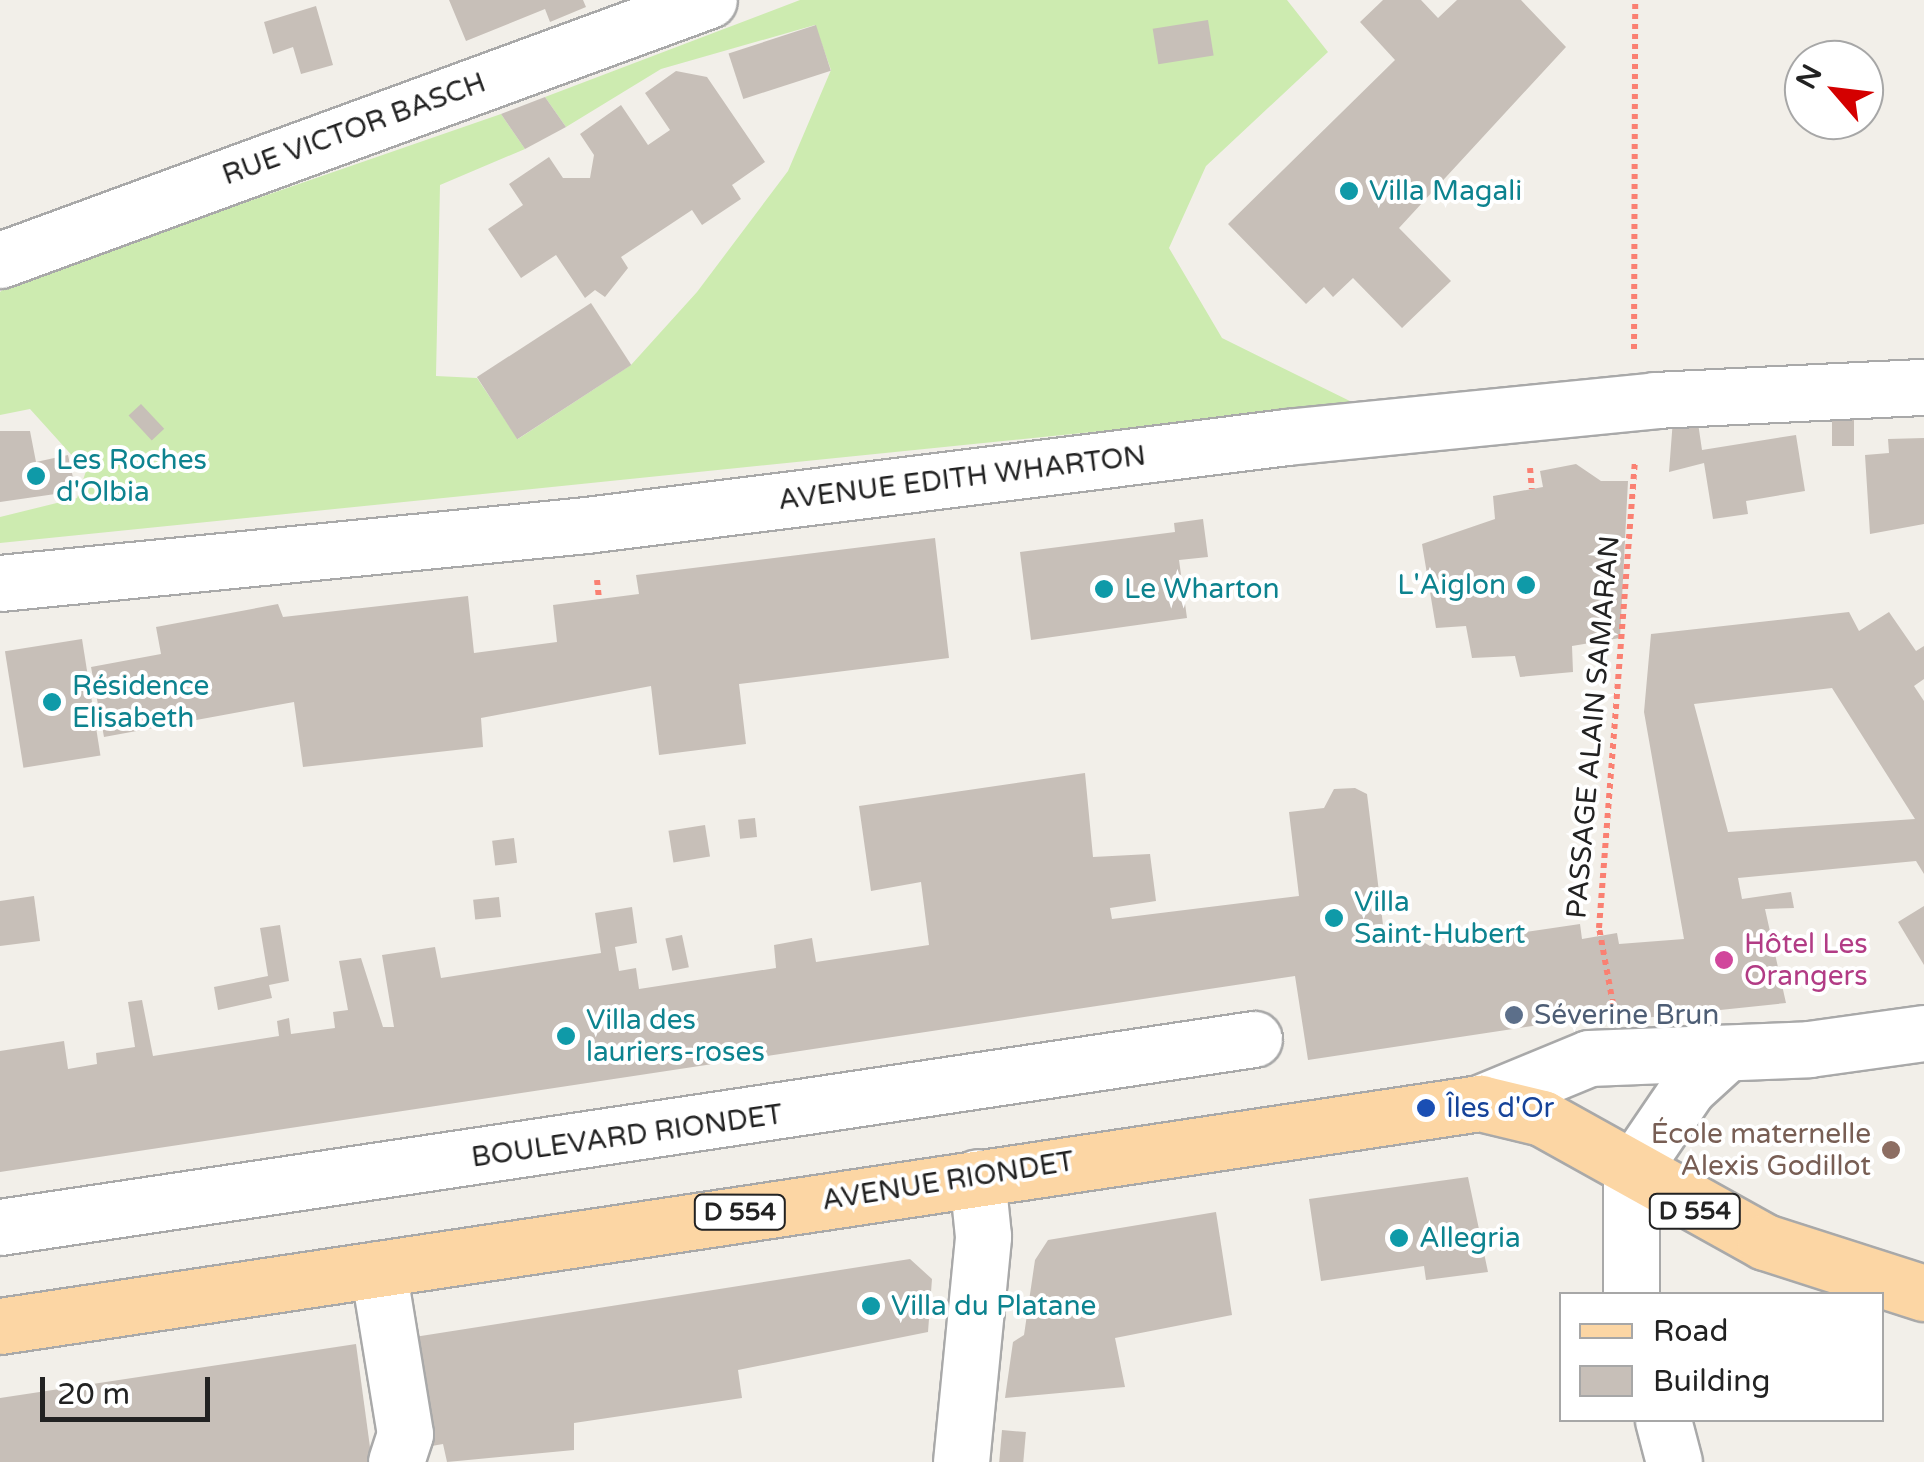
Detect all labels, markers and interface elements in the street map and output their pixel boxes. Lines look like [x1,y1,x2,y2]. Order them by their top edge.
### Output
north arrow [1784,40,1884,140]
text: N [1789,59,1830,95]
street label: RUE VICTOR BASCH [218,66,490,192]
place label: Villa Magali [1369,174,1522,208]
marker: Villa Magali [1338,180,1360,202]
street label: AVENUE EDITH WHARTON [776,439,1148,517]
place label: Les Roches d'Olbia [56,443,207,509]
marker: Les Roches d'Olbia [25,465,47,487]
street label: PASSAGE ALAIN SAMARAN [1560,534,1626,920]
place label: L'Aiglon [1397,568,1506,602]
place label: Le Wharton [1124,572,1280,606]
marker: L'Aiglon [1515,574,1537,596]
marker: Le Wharton [1093,578,1115,600]
place label: Résidence Elisabeth [72,669,209,735]
marker: Résidence Elisabeth [41,691,63,713]
place label: Villa Saint-Hubert [1354,885,1526,951]
marker: Villa Saint-Hubert [1323,907,1345,929]
place label: Hôtel Les Orangers [1744,927,1868,993]
marker: Hôtel Les Orangers [1713,949,1735,971]
place label: Séverine Brun [1534,998,1719,1032]
place label: Villa des lauriers-roses [586,1003,765,1069]
marker: Séverine Brun [1503,1004,1525,1026]
marker: Villa des lauriers-roses [555,1025,577,1047]
place label: Îles d'Or [1446,1091,1554,1125]
marker: Îles d'Or [1415,1097,1437,1119]
street label: BOULEVARD RIONDET [469,1098,785,1174]
place label: École maternelle Alexis Godillot [1651,1117,1871,1183]
marker: École maternelle Alexis Godillot [1880,1139,1902,1161]
street label: AVENUE RIONDET [819,1144,1077,1218]
road number: D 554 [1648,1191,1742,1231]
road number: D 554 [692,1192,788,1232]
place label: Allegria [1419,1221,1521,1255]
marker: Allegria [1388,1227,1410,1249]
place label: Villa du Platane [891,1289,1096,1323]
legend [1559,1292,1884,1422]
marker: Villa du Platane [860,1295,882,1317]
text: Road [1653,1313,1728,1350]
scale bar [45,1357,215,1419]
text: Building [1653,1363,1770,1400]
text: 20 m [57,1376,130,1413]

